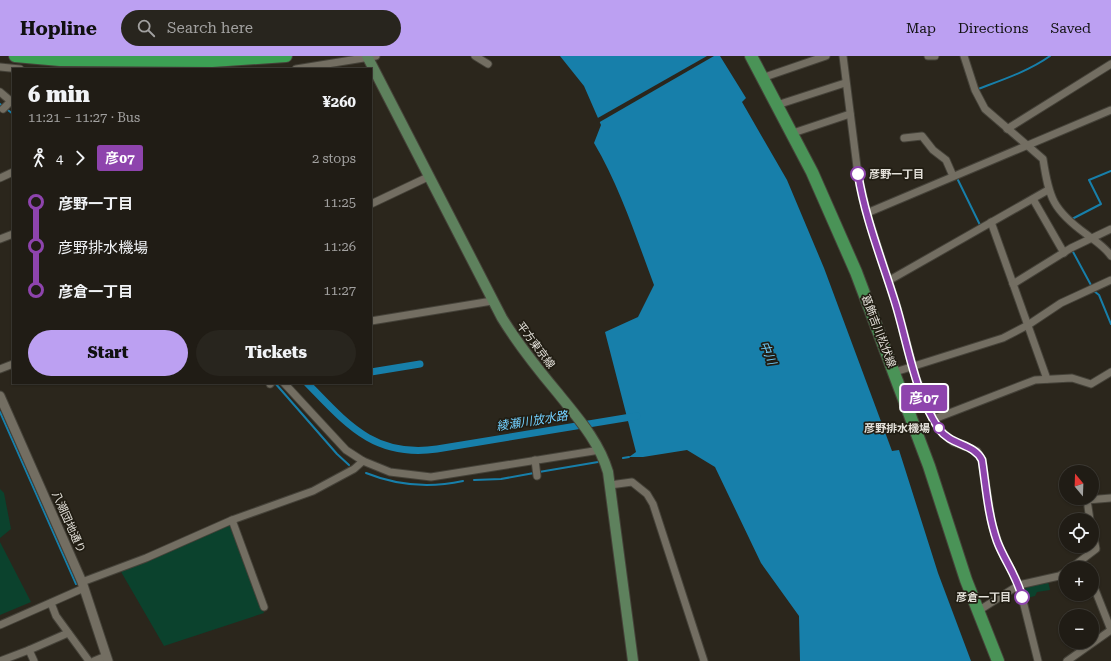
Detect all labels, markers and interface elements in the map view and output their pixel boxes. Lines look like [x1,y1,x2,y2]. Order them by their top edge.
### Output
search box [121,10,401,46]
text: Hopline [20,17,97,40]
icon: search [135,17,157,39]
text: Search here [167,19,253,37]
text: Map [906,20,936,36]
text: Directions [958,20,1028,36]
text: Saved [1050,20,1091,36]
text: 6 min [28,82,90,107]
text: ¥260 [322,93,356,111]
text: 11:21 – 11:27 · Bus [28,110,140,125]
icon: walk [28,147,50,169]
icon: forward [69,147,91,169]
text: 彦07 [105,150,135,166]
text: 4 [56,151,63,166]
text: 2 stops [312,151,356,166]
marker: 彦野一丁目 [850,166,866,182]
place label: 彦野一丁目 [869,168,924,181]
text: 彦野一丁目 [58,195,133,213]
text: 11:25 [324,195,356,210]
text: 彦野排水機場 [58,239,148,257]
text: 11:26 [324,239,356,254]
text: 彦倉一丁目 [58,283,133,301]
text: 11:27 [324,283,356,298]
street label: 葛飾吉川松伏線 [859,293,898,369]
street label: 平方東京線 [514,319,557,371]
button: Start [28,330,188,376]
button: Tickets [196,330,356,376]
water label: 中川 [757,339,780,369]
line badge: 彦07 [901,385,947,411]
text: 彦07 [909,390,939,406]
water label: 綾瀬川放水路 [495,408,570,434]
place label: 彦野排水機場 [864,422,930,435]
marker: 彦野排水機場 [933,422,945,434]
north arrow [1059,465,1099,505]
map controls [1059,465,1099,649]
street label: 八潮団地通り [49,489,88,555]
button: locate [1059,513,1099,553]
button: + [1059,561,1099,601]
marker: 彦倉一丁目 [1014,589,1030,605]
place label: 彦倉一丁目 [956,591,1011,604]
button: − [1059,609,1099,649]

